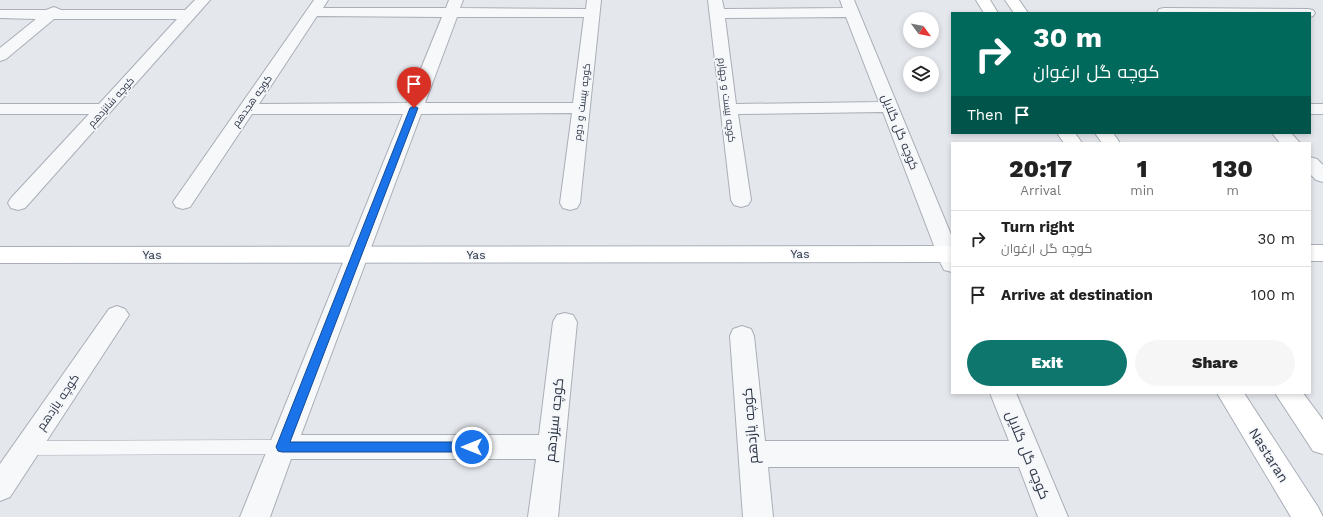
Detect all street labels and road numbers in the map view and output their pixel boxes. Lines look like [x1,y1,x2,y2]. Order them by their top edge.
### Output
street label: کوچه بیست و چهارم [714,57,738,143]
street label: کوچه بیست و دوم [572,63,594,142]
street label: کوچه هجدهم [230,73,276,130]
street label: کوچه شانزدهم [86,75,138,130]
street label: کوچه گل گلایل [877,92,922,173]
street label: Yas [791,247,809,261]
street label: Yas [143,248,161,262]
street label: Yas [467,248,485,262]
street label: کوچه یازدهم [34,371,84,434]
street label: کوچه سیزدهم [542,377,568,463]
street label: کوچه یازدهم [739,387,763,465]
street label: کوچه گل گلایل [1001,408,1053,502]
street label: Nastaran [1246,425,1292,485]

